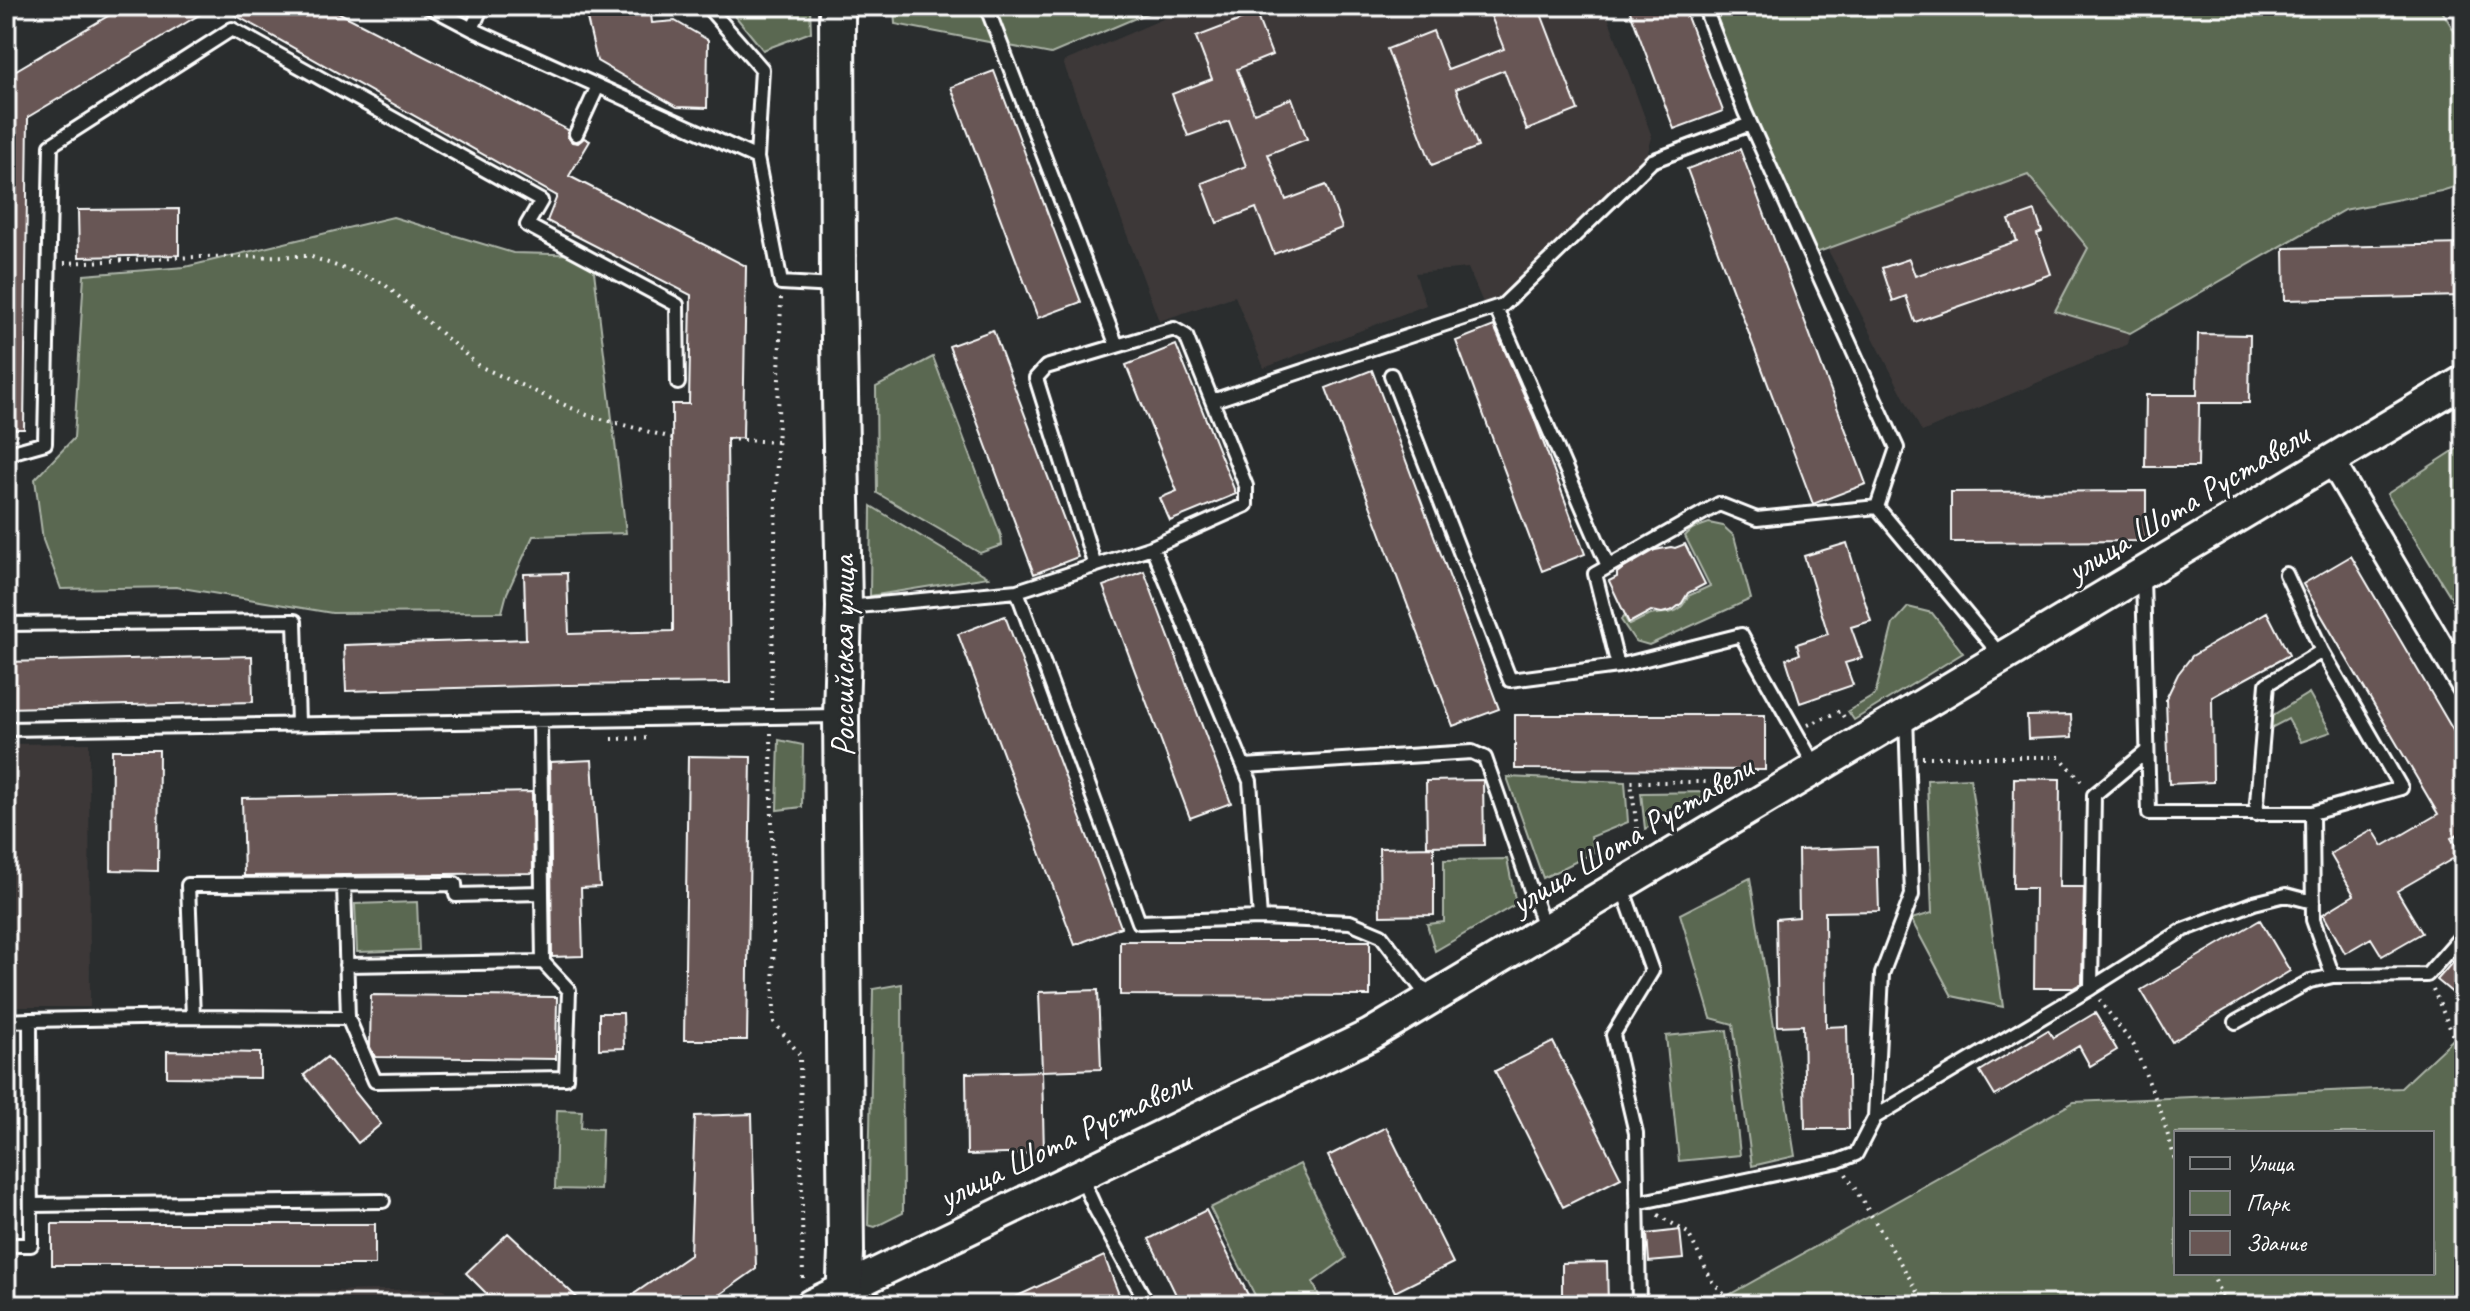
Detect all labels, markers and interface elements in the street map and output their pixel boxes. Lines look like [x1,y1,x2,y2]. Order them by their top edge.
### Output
street label: улица Шота Руставели [2056,411,2318,592]
street label: Российская улица [821,553,864,757]
street label: улица Шота Руставели [1500,744,1762,925]
street label: улица Шота Руставели [929,1058,1200,1219]
legend [2174,1131,2434,1275]
text: Улица [2246,1148,2295,1178]
text: Парк [2246,1188,2291,1218]
text: Здание [2246,1228,2308,1258]

